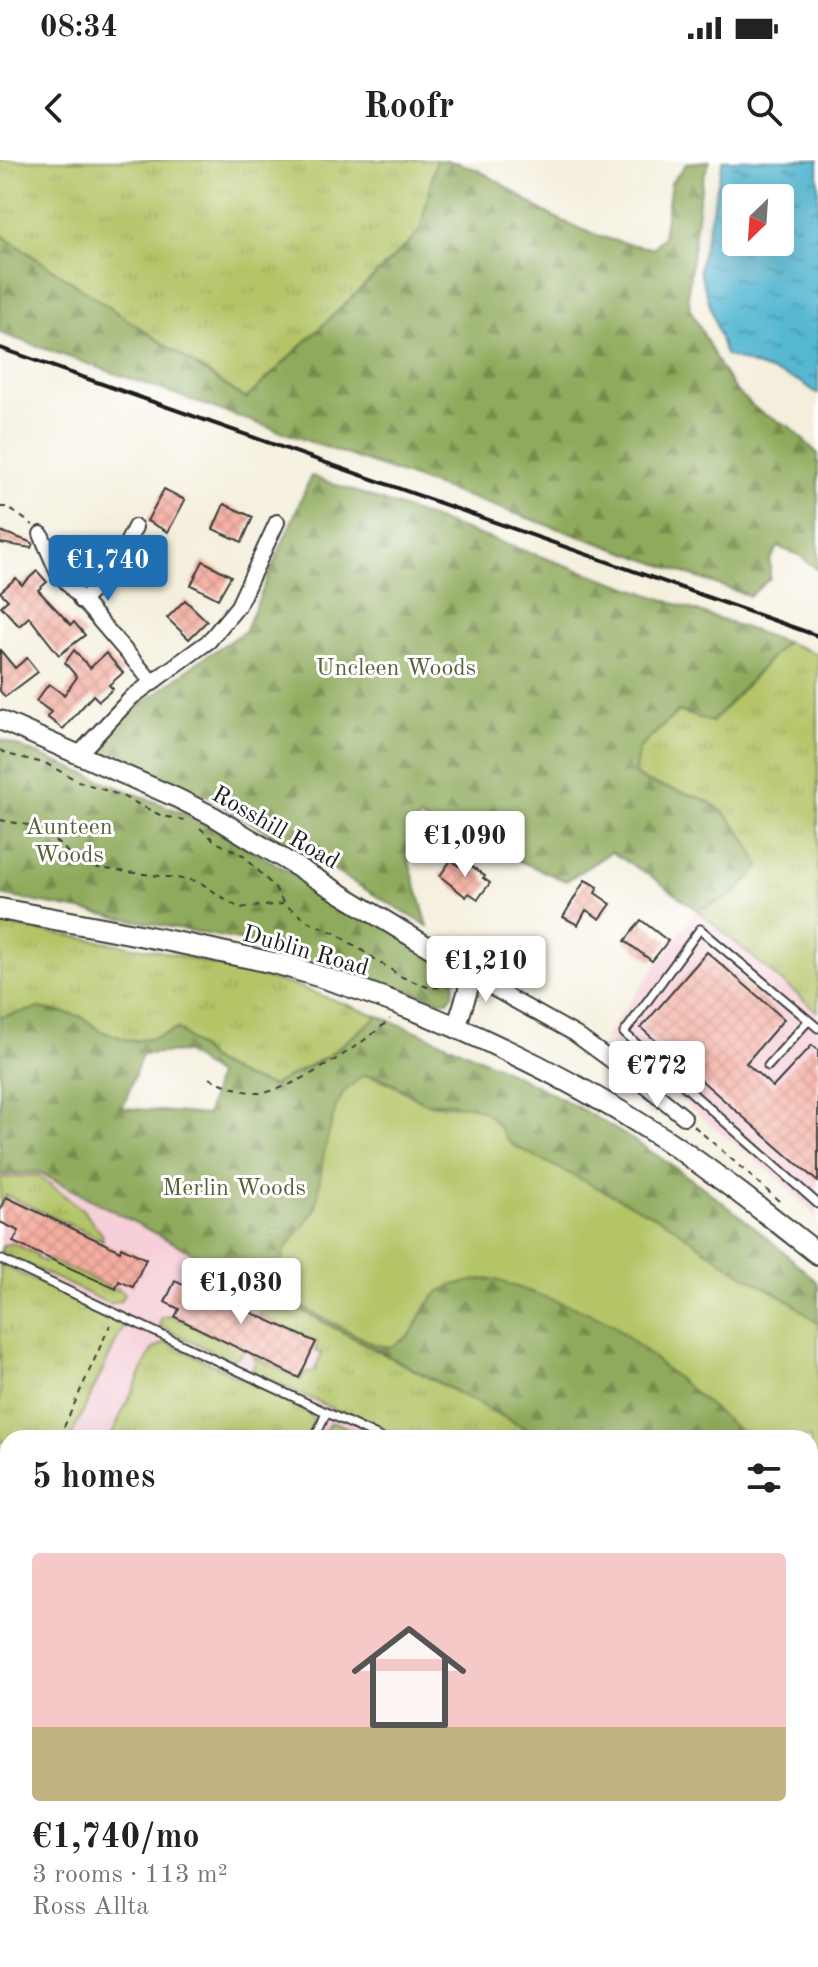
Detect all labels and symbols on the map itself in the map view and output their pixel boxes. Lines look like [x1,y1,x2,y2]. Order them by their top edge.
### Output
north arrow [722,184,794,256]
pin: €1,740 [43,535,173,603]
park label: Uncleen Woods [316,657,476,681]
street label: Rosshill Road [207,783,343,875]
pin: €1,090 [400,811,530,879]
park label: Aunteen Woods [25,816,113,868]
street label: Dublin Road [240,922,371,981]
pin: €1,210 [421,936,551,1004]
pin: €772 [610,1041,704,1109]
park label: Merlin Woods [162,1177,306,1201]
pin: €1,030 [176,1258,306,1326]

